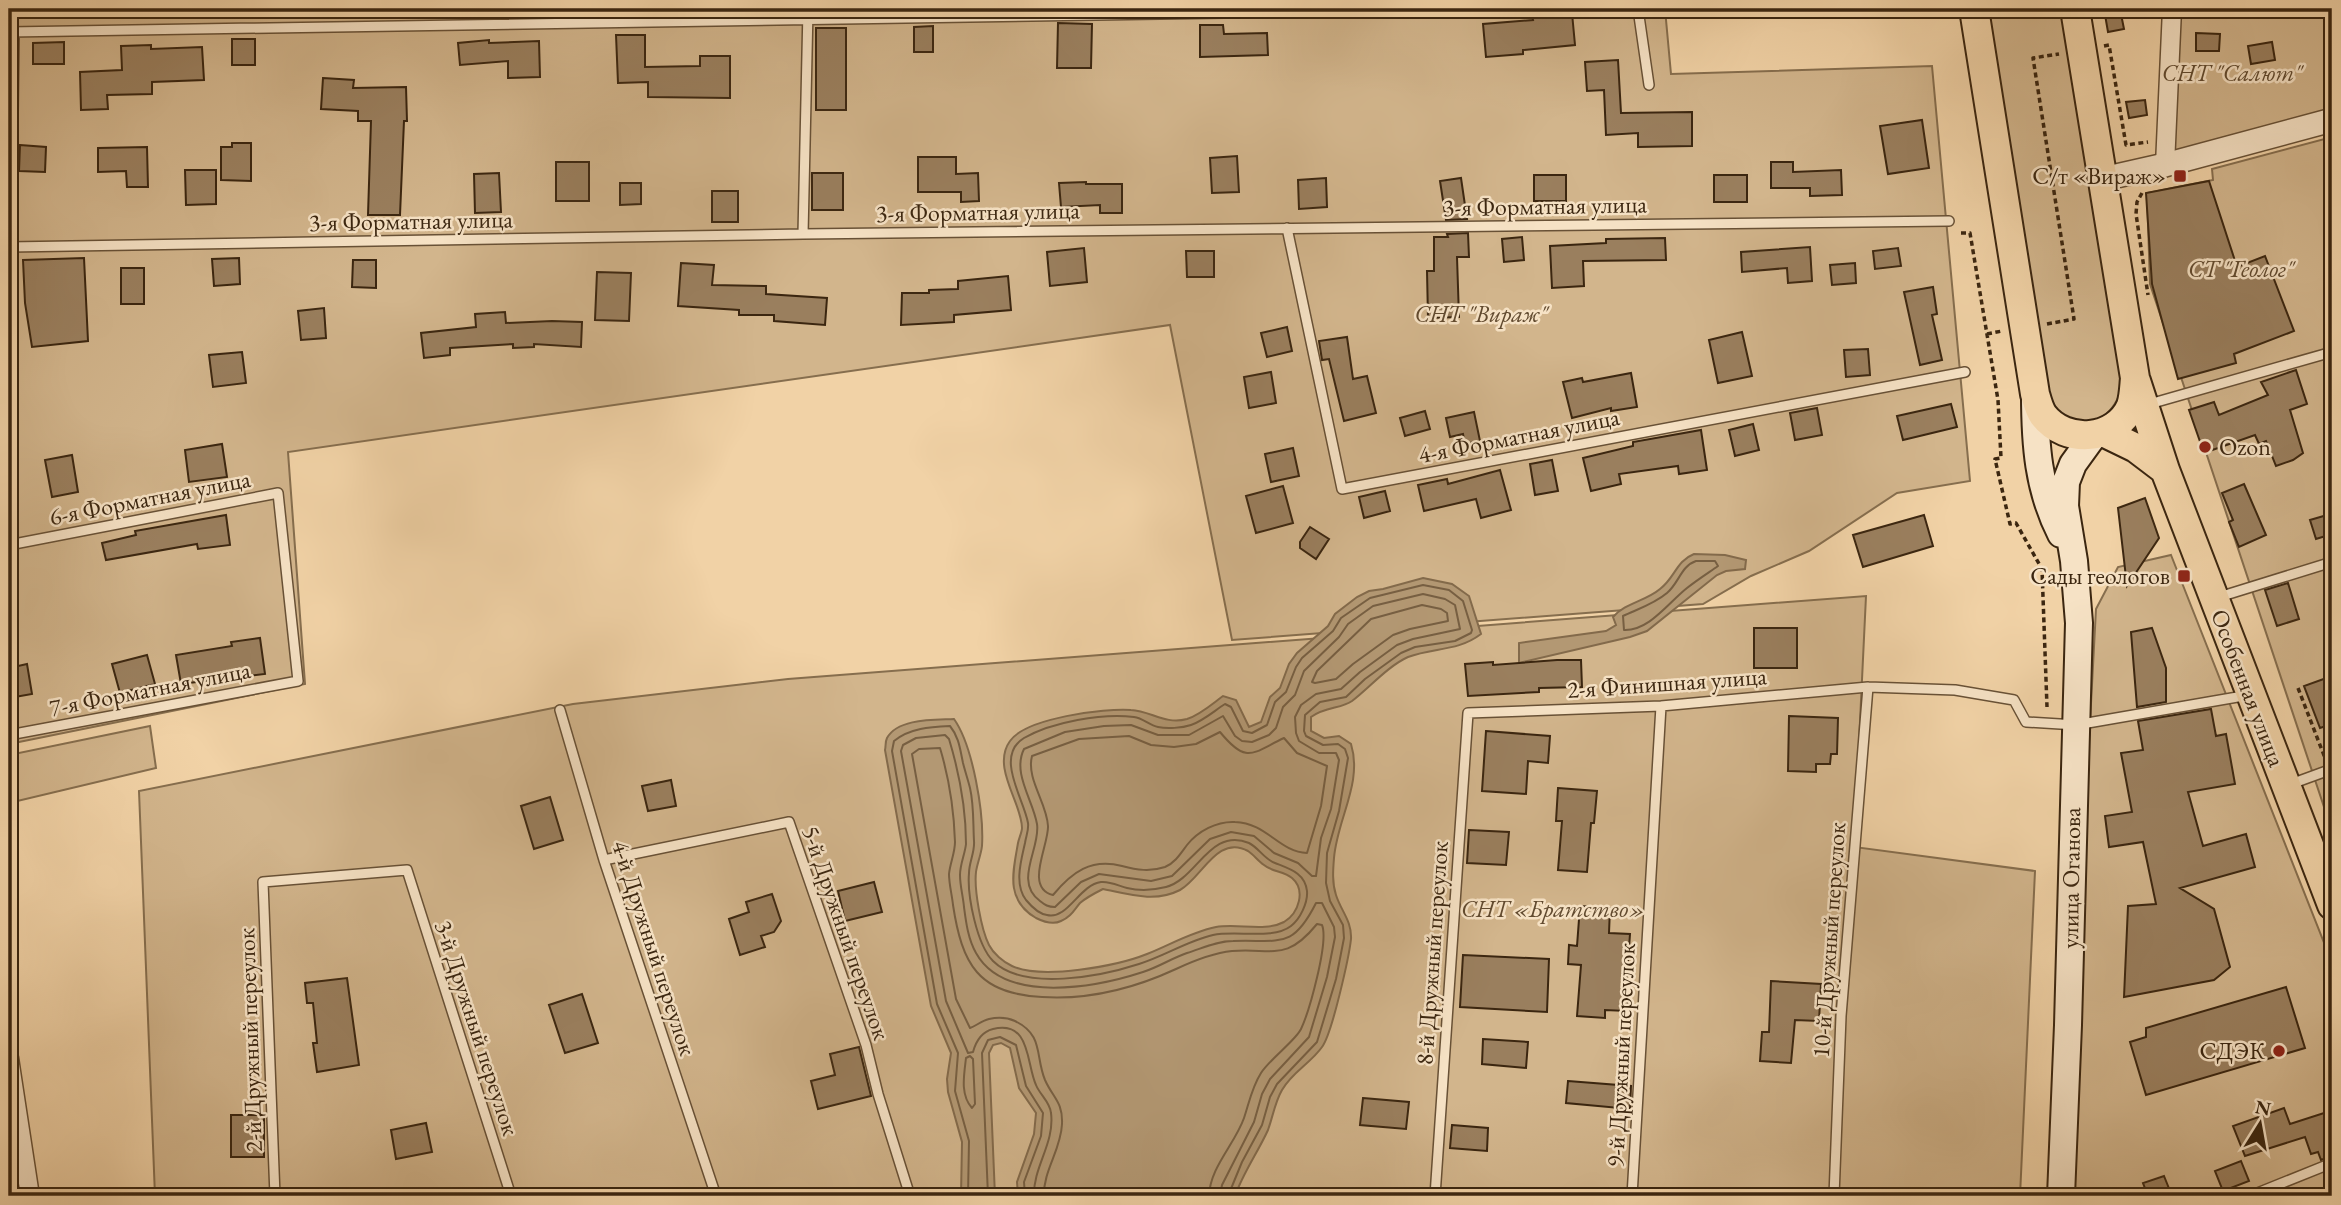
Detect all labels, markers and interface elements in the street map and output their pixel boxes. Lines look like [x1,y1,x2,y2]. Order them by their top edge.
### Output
park label: СНТ "Салют" [2162,57,2304,88]
place label: С/т «Вираж» [2032,160,2166,191]
marker: С/т «Вираж» [2172,168,2188,184]
street label: 3-я Форматная улица [1443,188,1648,223]
street label: 3-я Форматная улица [876,194,1081,229]
street label: 3-я Форматная улица [309,203,514,238]
park label: СТ "Геолог" [2188,253,2296,284]
park label: СНТ "Вираж" [1414,298,1550,329]
street label: 4-я Форматная улица [1416,401,1622,470]
place label: Ozon [2219,431,2271,462]
marker: Ozon [2197,439,2213,455]
street label: 6-я Форматная улица [47,463,253,532]
place label: Сады геологов [2030,560,2170,591]
marker: Сады геологов [2176,568,2192,584]
street label: Особенная улица [2204,605,2293,771]
street label: 7-я Форматная улица [47,654,253,723]
street label: 2-я Финишная улица [1566,660,1768,705]
street label: улица Оганова [2054,807,2087,949]
street label: 10-й Дружный переулок [1805,821,1852,1059]
street label: 5-й Дружный переулок [795,822,898,1044]
street label: 4-й Дружный переулок [605,836,704,1060]
street label: 8-й Дружный переулок [1408,839,1455,1066]
park label: СНТ «Братство» [1461,893,1645,924]
street label: 3-й Дружный переулок [428,916,527,1140]
street label: 2-й Дружный переулок [230,927,269,1153]
street label: 9-й Дружный переулок [1599,942,1642,1168]
place label: СДЭК [2200,1035,2265,1066]
marker: СДЭК [2271,1043,2287,1059]
north arrow [2226,1090,2296,1160]
text: N [2253,1094,2274,1122]

